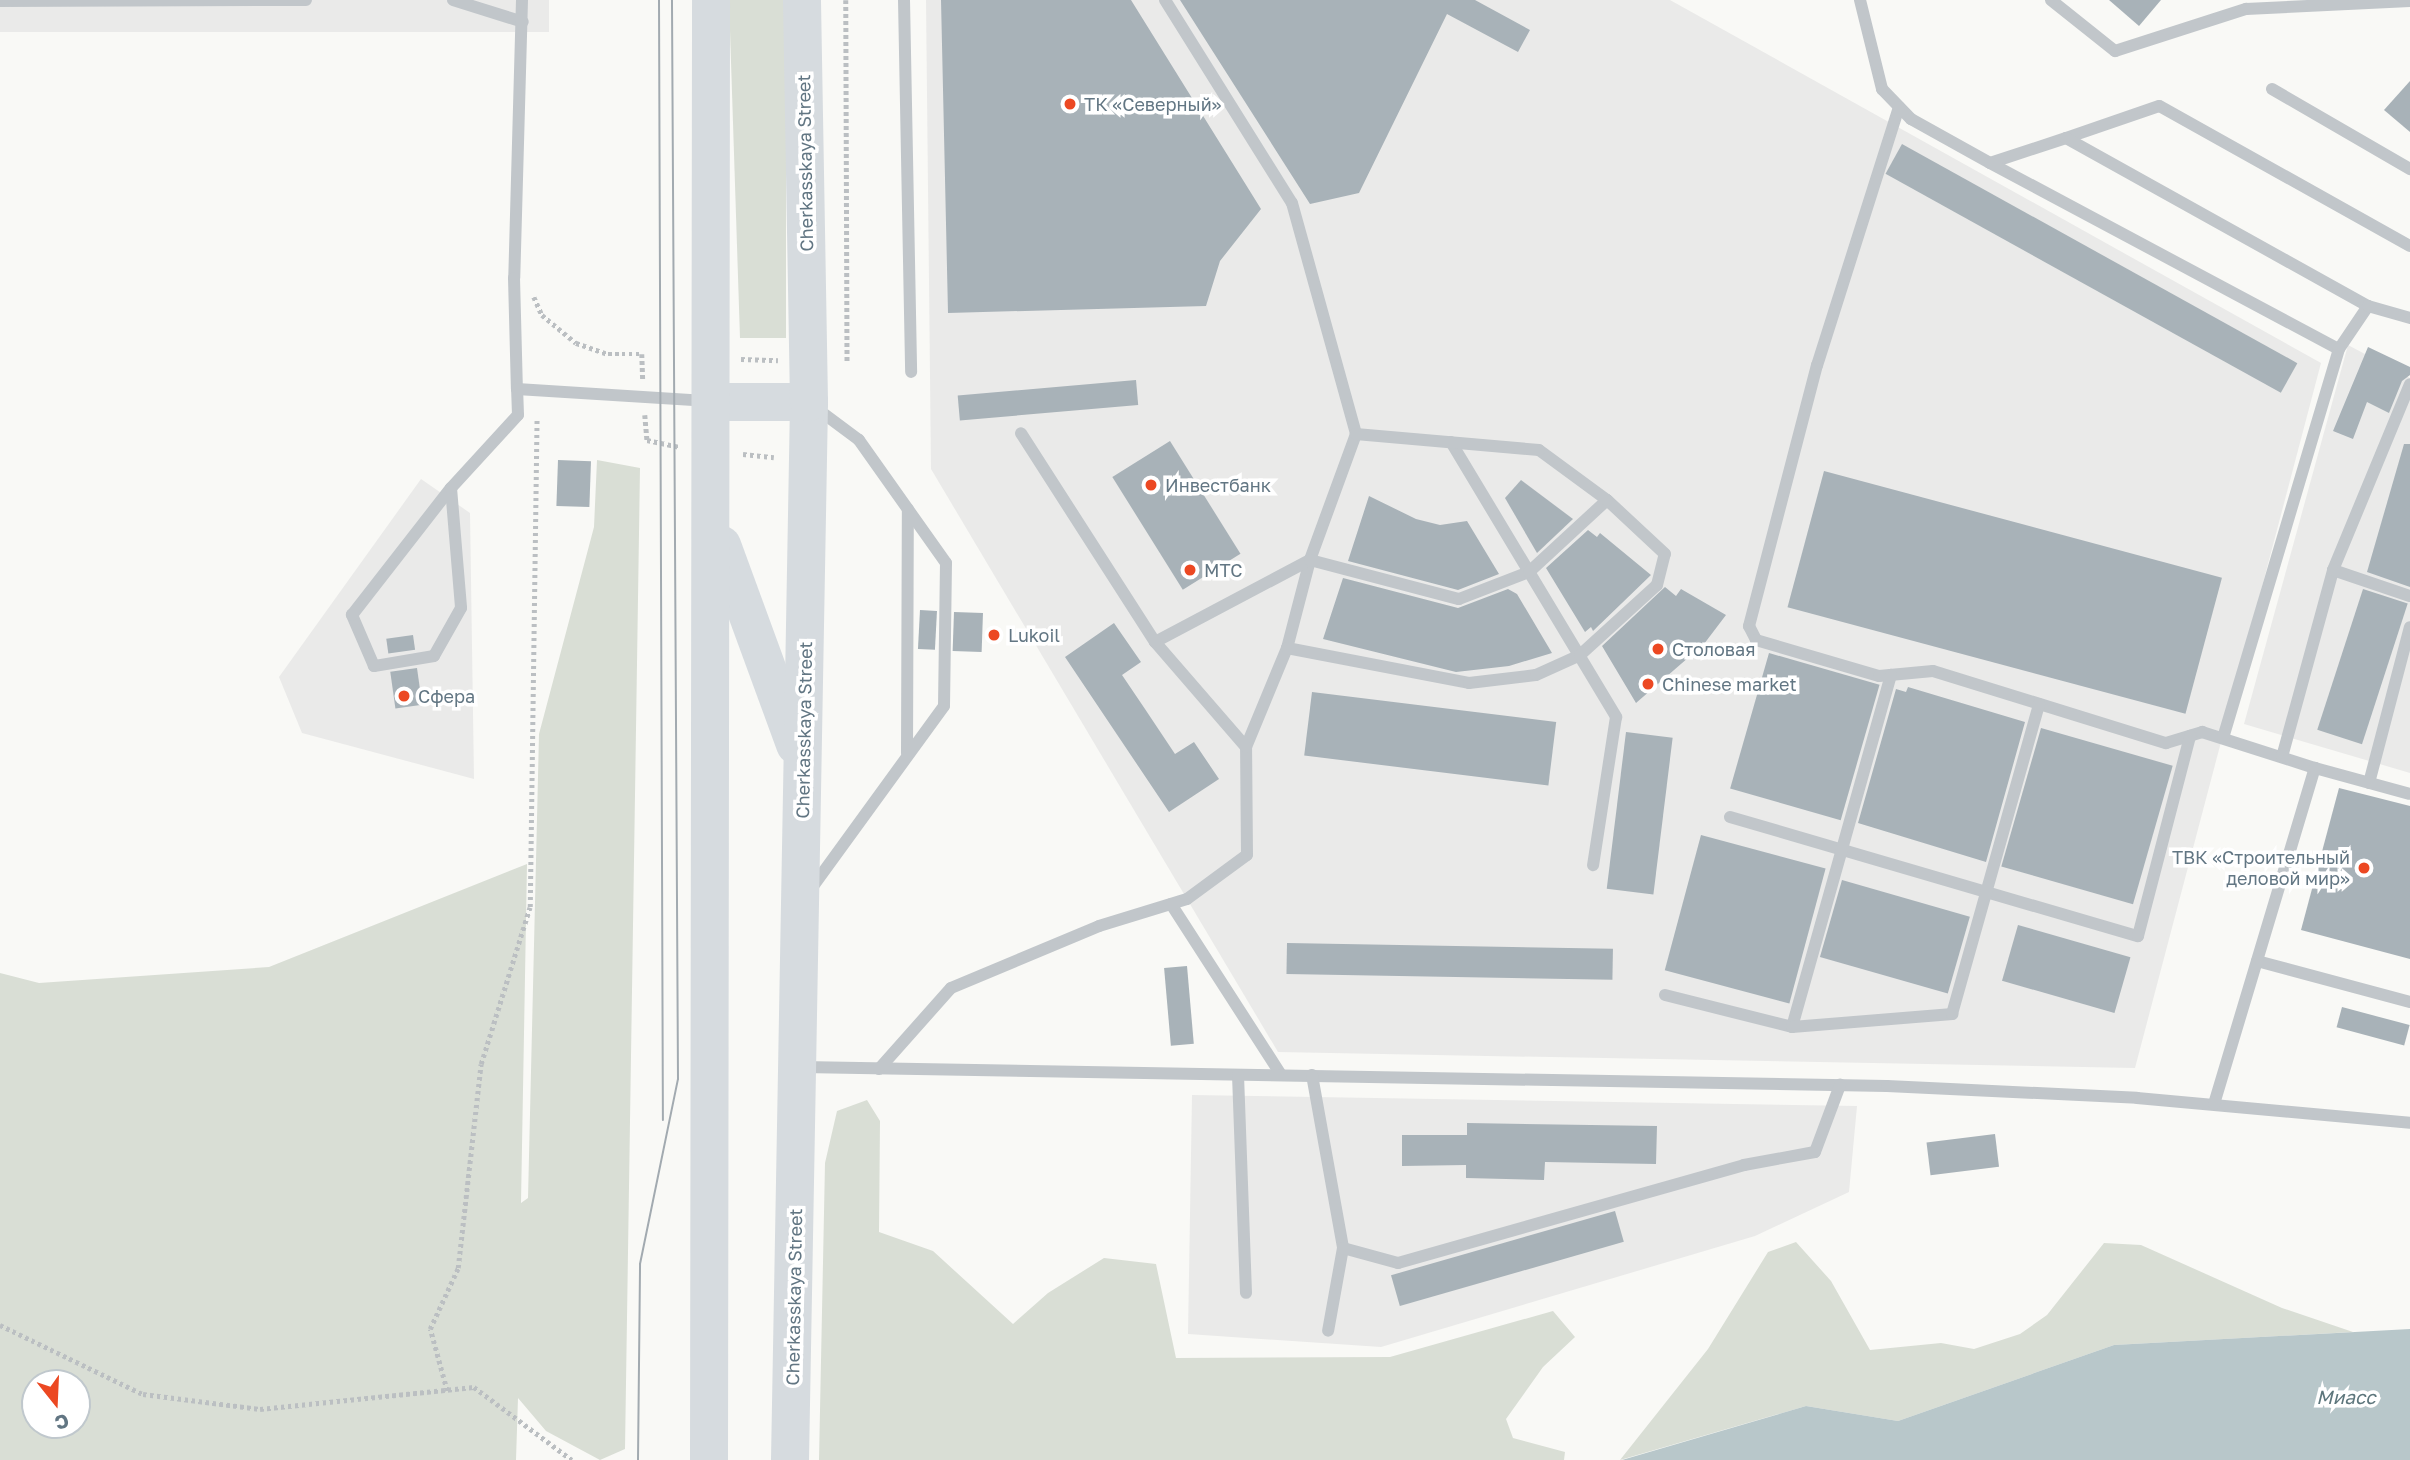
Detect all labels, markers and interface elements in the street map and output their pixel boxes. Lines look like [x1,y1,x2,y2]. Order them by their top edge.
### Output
street label: Cherkasskaya Street [793,74,817,252]
place label: ТК «Северный» [1084,93,1222,115]
marker: ТК «Северный» [1062,96,1078,112]
place label: Инвестбанк [1165,474,1271,496]
marker: Инвестбанк [1143,477,1159,493]
place label: МТС [1204,559,1243,581]
marker: МТС [1182,562,1198,578]
place label: Lukoil [1008,624,1060,646]
marker: Lukoil [986,627,1002,643]
place label: Столовая [1672,638,1755,660]
street label: Cherkasskaya Street [792,641,816,819]
marker: Столовая [1650,641,1666,657]
place label: Chinese market [1662,673,1797,695]
marker: Chinese market [1640,676,1656,692]
place label: Сфера [418,685,475,707]
marker: Сфера [396,688,412,704]
place label: ТВК «Строительный деловой мир» [2172,847,2350,890]
marker: ТВК «Строительный деловой мир» [2356,860,2372,876]
street label: Cherkasskaya Street [782,1208,806,1386]
north arrow [21,1369,91,1439]
water label: Миасс [2316,1386,2376,1408]
text: С [52,1410,72,1436]

